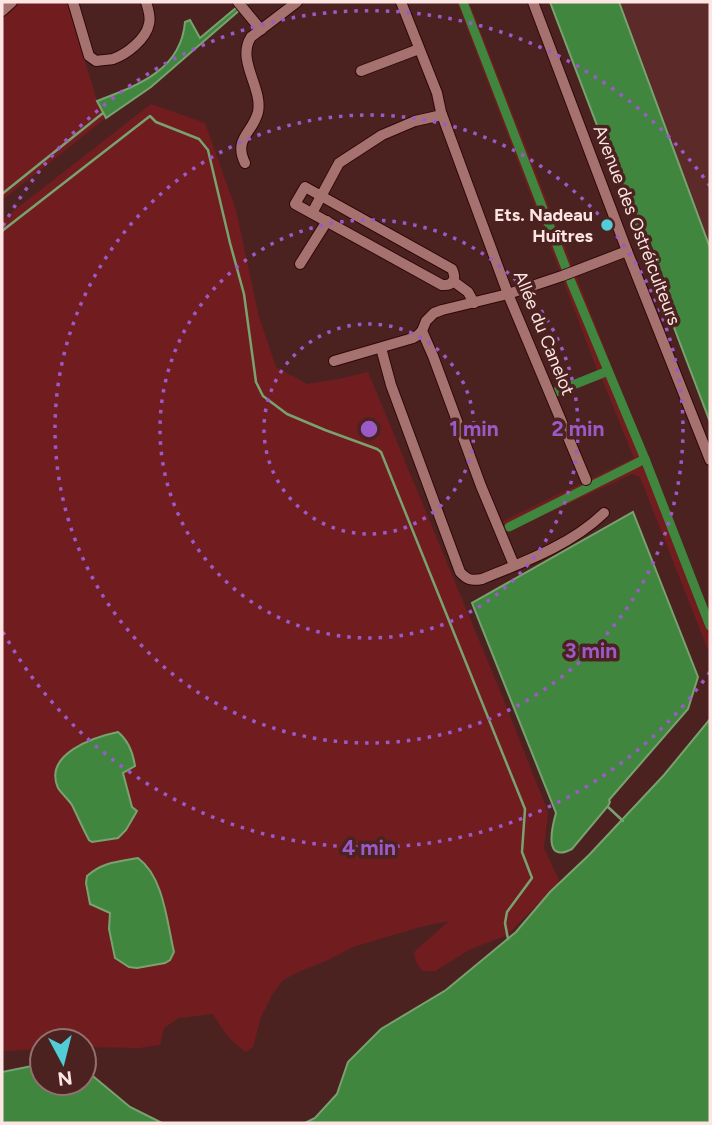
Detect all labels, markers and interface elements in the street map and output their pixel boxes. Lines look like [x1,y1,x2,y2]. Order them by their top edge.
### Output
street label: Avenue des Ostréiculteurs [589,122,685,328]
place label: Ets. Nadeau Huîtres [494,204,594,247]
marker: Ets. Nadeau Huîtres [599,217,615,233]
street label: Allée du Canelot [509,267,579,399]
text: 1 min [449,416,499,441]
text: 2 min [552,416,604,441]
centre of rings [357,417,381,441]
text: 3 min [565,638,617,663]
text: 4 min [342,835,396,860]
north arrow [28,1027,98,1097]
text: N [56,1066,74,1091]

